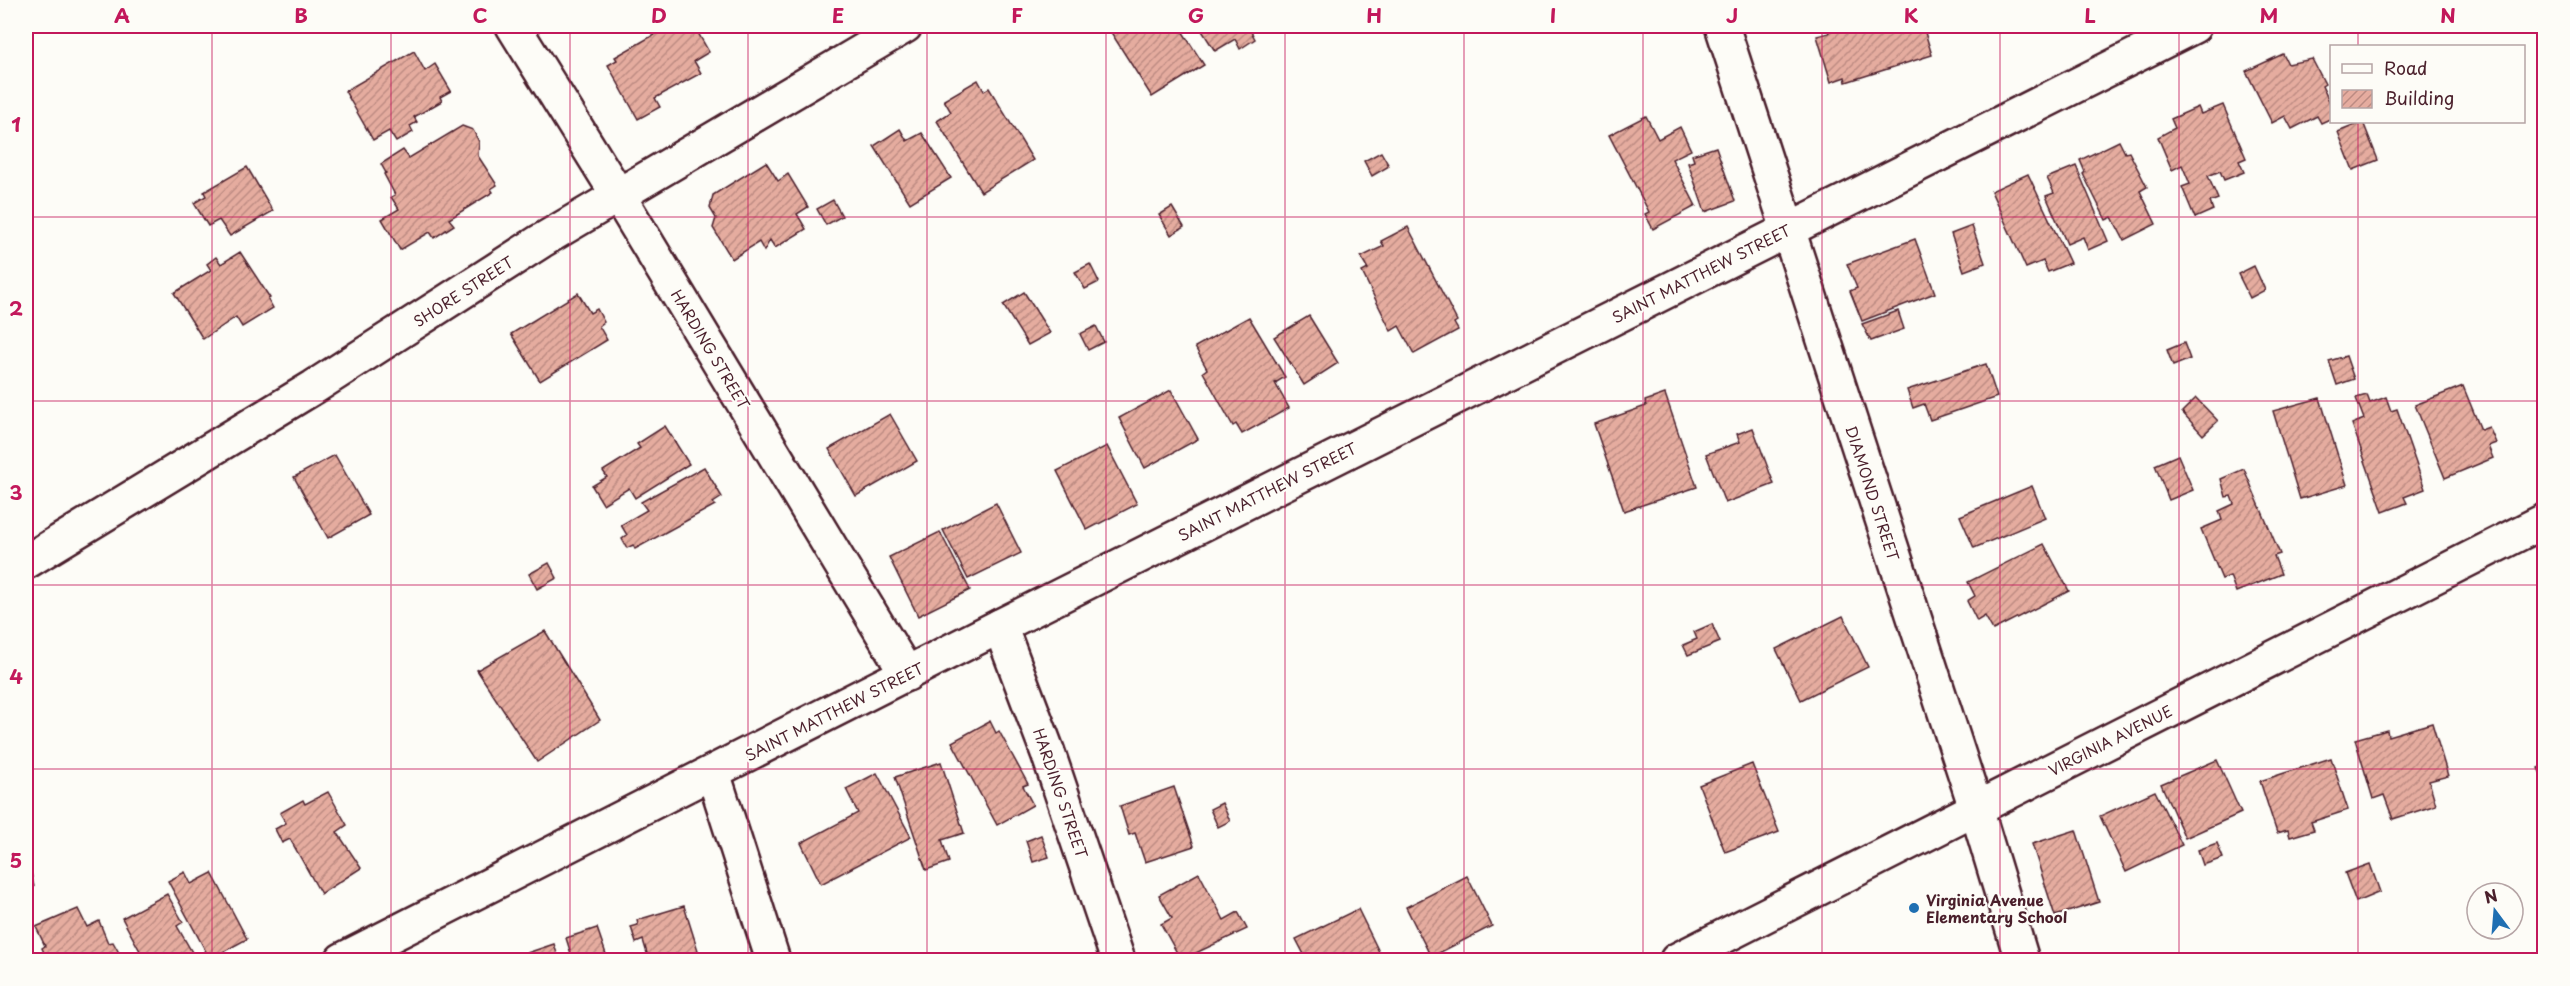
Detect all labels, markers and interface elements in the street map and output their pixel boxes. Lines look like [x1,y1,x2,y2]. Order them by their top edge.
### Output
text: A [114,0,130,30]
text: B [294,0,308,30]
text: C [472,0,488,30]
text: D [651,0,667,30]
text: E [832,0,844,30]
text: F [1011,0,1023,30]
text: G [1188,0,1204,30]
text: H [1366,0,1382,30]
text: I [1550,0,1556,30]
text: J [1726,0,1738,30]
text: K [1904,0,1919,30]
text: L [2084,0,2096,30]
text: M [2260,0,2278,30]
text: N [2440,0,2456,30]
legend [2330,45,2525,123]
text: Road [2384,54,2428,81]
text: Building [2384,84,2454,111]
text: 1 [11,109,21,139]
street label: SAINT MATTHEW STREET [1608,217,1795,328]
street label: SHORE STREET [408,250,518,332]
street label: HARDING STREET [666,285,756,414]
text: 2 [9,293,23,323]
street label: DIAMOND STREET [1840,422,1906,564]
street label: SAINT MATTHEW STREET [1174,435,1361,546]
text: 3 [9,477,23,507]
street label: SAINT MATTHEW STREET [741,655,928,766]
text: 4 [9,661,23,691]
street label: VIRGINIA AVENUE [2044,699,2176,781]
street label: HARDING STREET [1028,725,1094,862]
text: 5 [10,845,22,875]
north arrow [2465,881,2525,941]
text: N [2481,882,2500,909]
place label: Virginia Avenue Elementary School [1926,888,2067,928]
marker: Virginia Avenue Elementary School [1907,901,1921,915]

